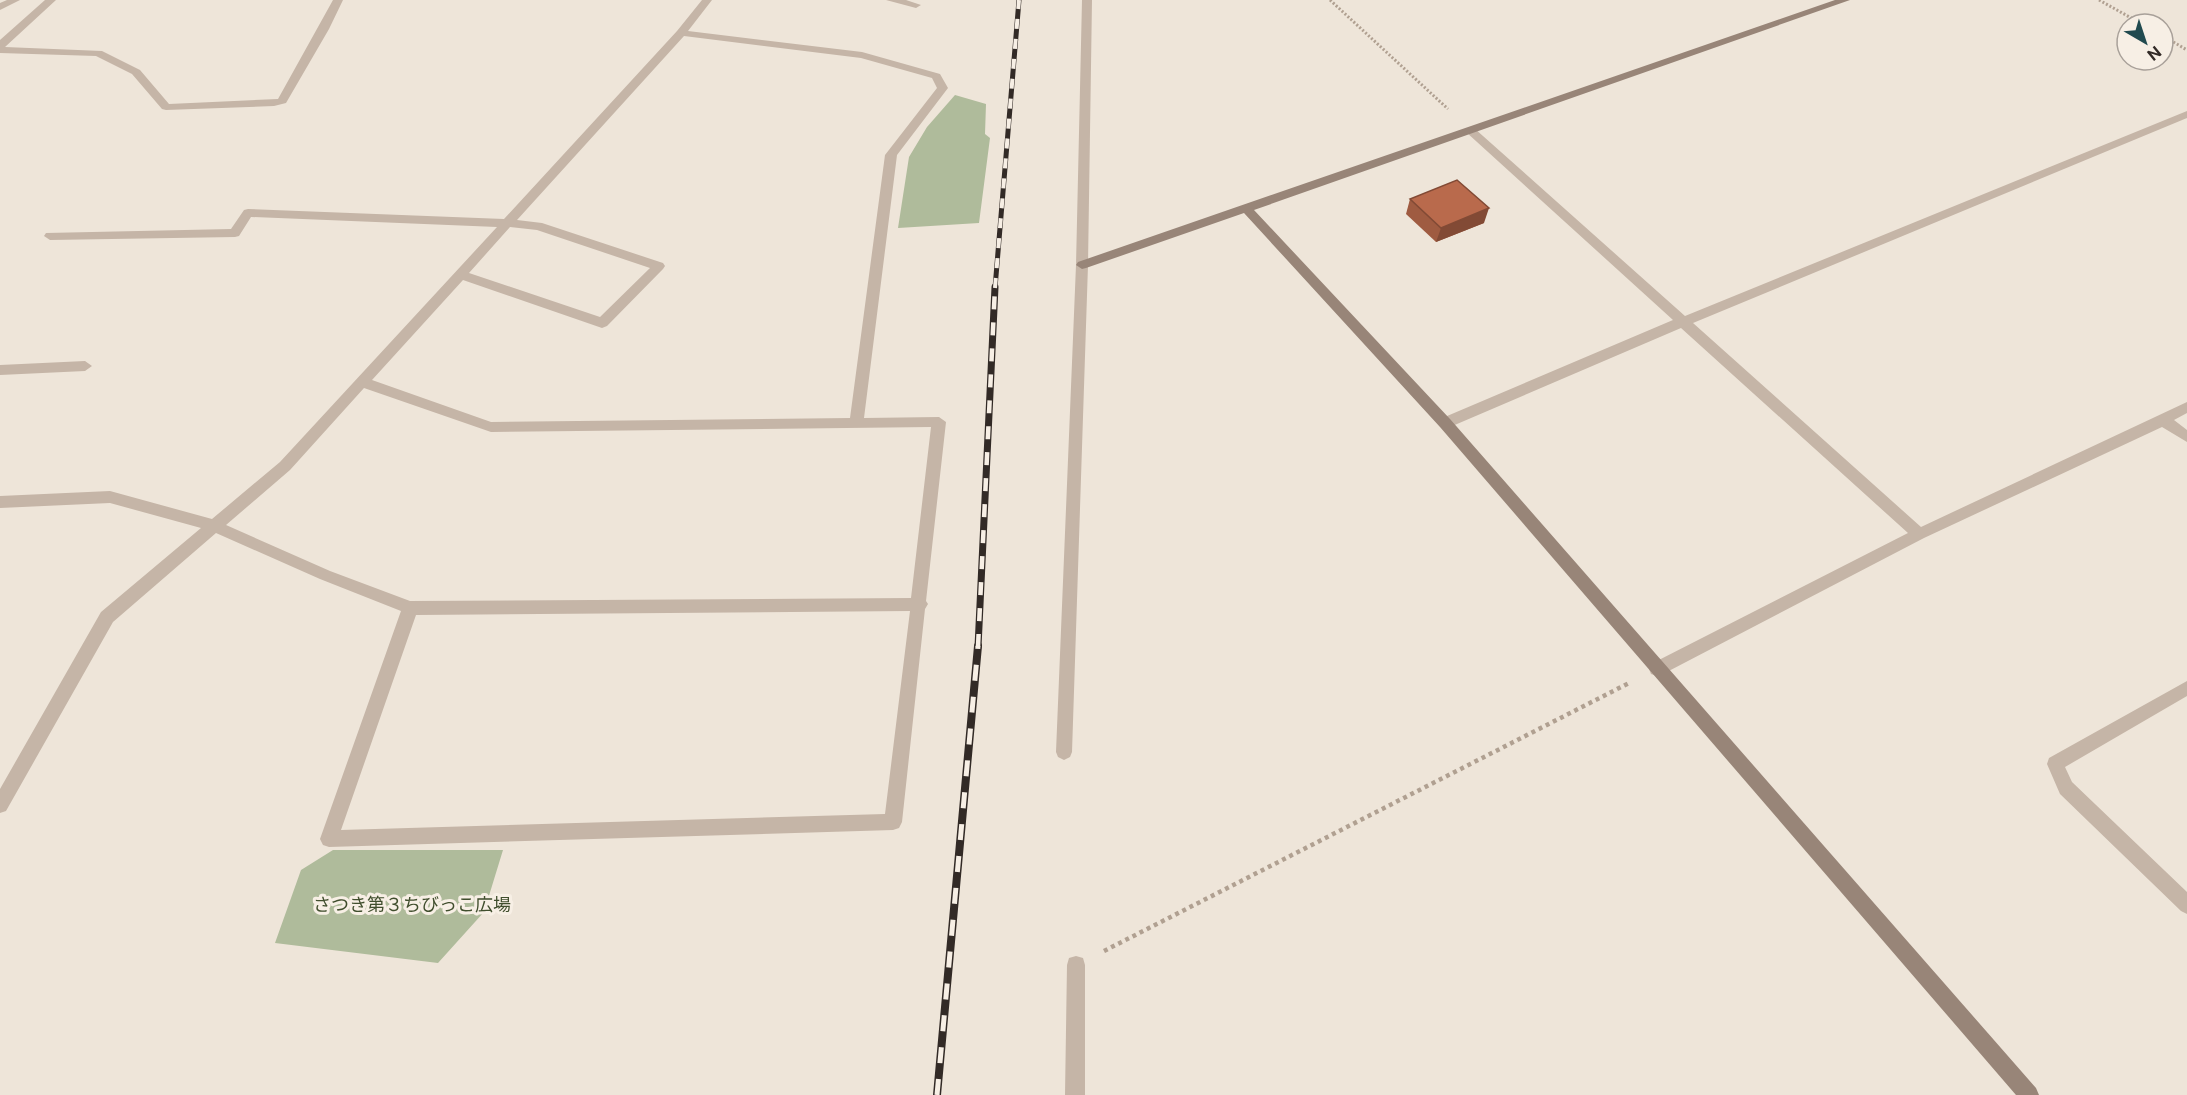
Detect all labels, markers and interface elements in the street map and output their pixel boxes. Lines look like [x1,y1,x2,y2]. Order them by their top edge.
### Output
north arrow [2115,12,2175,72]
text: N [2143,42,2165,65]
park label: さつき第３ちびっこ広場 [313,894,511,915]

